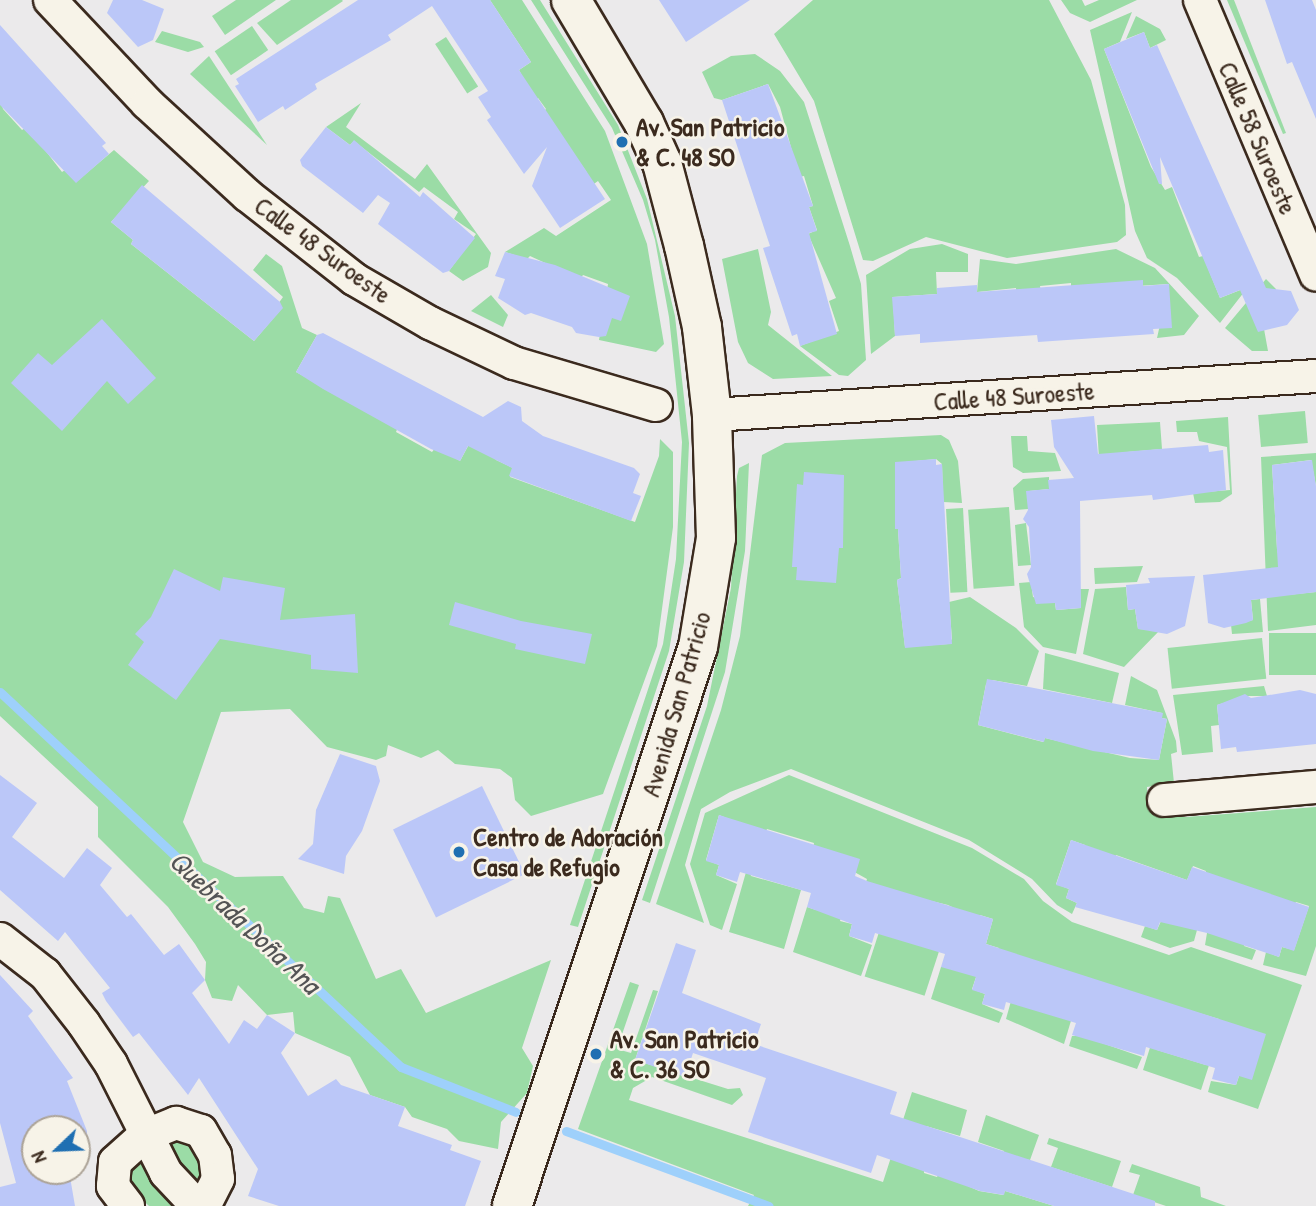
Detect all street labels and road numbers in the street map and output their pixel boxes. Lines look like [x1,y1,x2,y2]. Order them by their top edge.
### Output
street label: Calle 58 Suroeste [1212,57,1304,219]
street label: Calle 48 Suroeste [249,190,397,310]
street label: Calle 48 Suroeste [932,375,1096,417]
street label: Avenida San Patricio [635,608,717,800]

